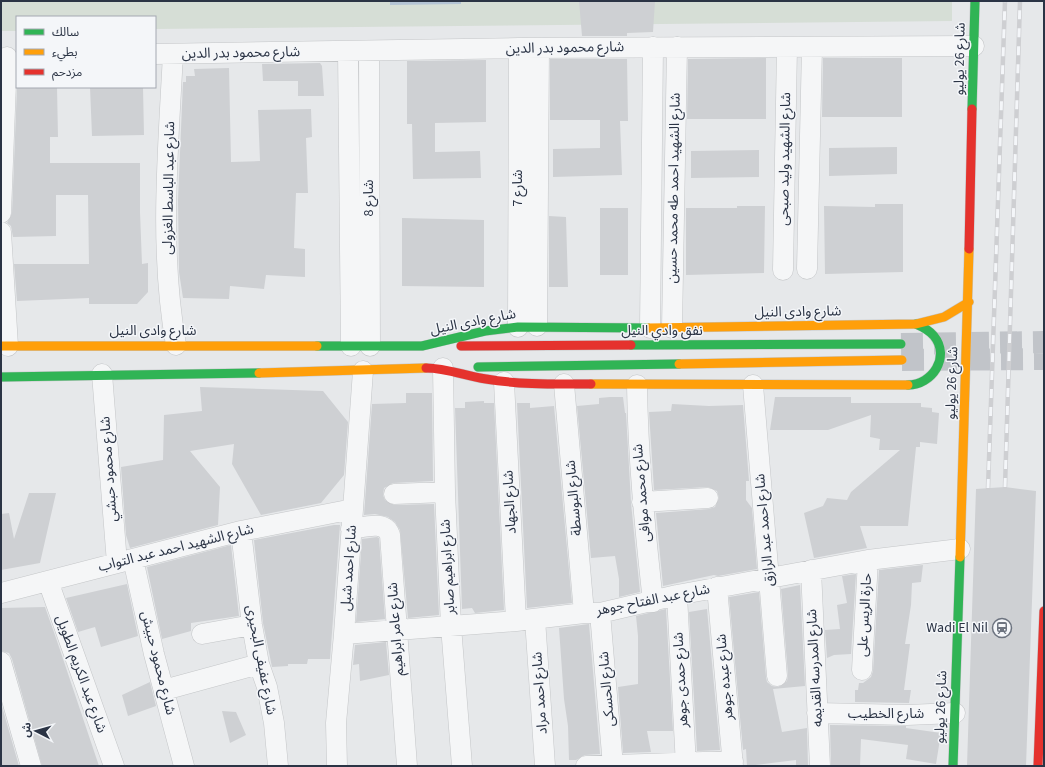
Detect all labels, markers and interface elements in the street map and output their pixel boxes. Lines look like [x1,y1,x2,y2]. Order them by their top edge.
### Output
legend [16,16,156,88]
street label: شارع 26 يوليو [949,22,971,96]
text: سالك [52,24,79,41]
street label: شارع محمود بدر الدين [506,37,624,59]
street label: شارع محمود بدر الدين [182,42,300,64]
text: بطيء [52,44,78,62]
text: مزدحم [52,64,82,81]
street label: شارع الشهيد احمد طه محمد حسين [662,92,686,284]
street label: شارع الشهيد وليد صبحى [774,92,796,226]
street label: شارع عبد الباسط الغزولى [158,121,180,255]
street label: شارع 7 [508,169,528,207]
street label: شارع 8 [359,179,379,217]
street label: شارع وادى النيل [754,301,842,323]
street label: شارع وادى النيل [428,304,518,340]
street label: شارع وادى النيل [109,321,197,341]
street label: نفق وادي النيل [621,321,703,341]
street label: شارع 26 يوليو [941,346,963,420]
street label: شارع محمود حبشي [95,416,123,522]
street label: شارع محمد موافى [628,443,656,543]
street label: شارع البوسطة [561,459,587,537]
street label: شارع الجهاد [498,470,522,534]
street label: شارع احمد عبد الرازق [750,473,780,587]
street label: شارع الشهيد احمد عبد التواب [96,519,256,577]
street label: شارع ابراهيم صابر [436,519,461,616]
street label: شارع احمد شبل [336,524,362,612]
street label: حارة الريس على [853,573,877,657]
street label: شارع عبد الفتاح جوهر [593,579,712,621]
street label: شارع عامر ابراهيم [383,582,409,676]
street label: شارع عفيفى البحيرى [241,603,281,717]
street label: شارع المدرسه القديمه [802,608,828,728]
street label: شارع محمود حبيش [135,609,181,717]
street label: شارع عبد الكريم الطويل [50,612,112,736]
station icon: Wadi El Nil [991,617,1013,639]
place label: Wadi El Nil [926,618,988,638]
street label: شارع حمدى جوهر [669,632,694,729]
street label: شارع عبده جوهر [711,633,739,722]
street label: شارع احمد مراد [527,651,553,735]
street label: شارع الحسكى [594,651,620,727]
street label: شارع 26 يوليو [930,670,952,744]
street label: شارع الخطيب [848,704,924,724]
north arrow [16,711,56,751]
text: ش [18,722,35,738]

